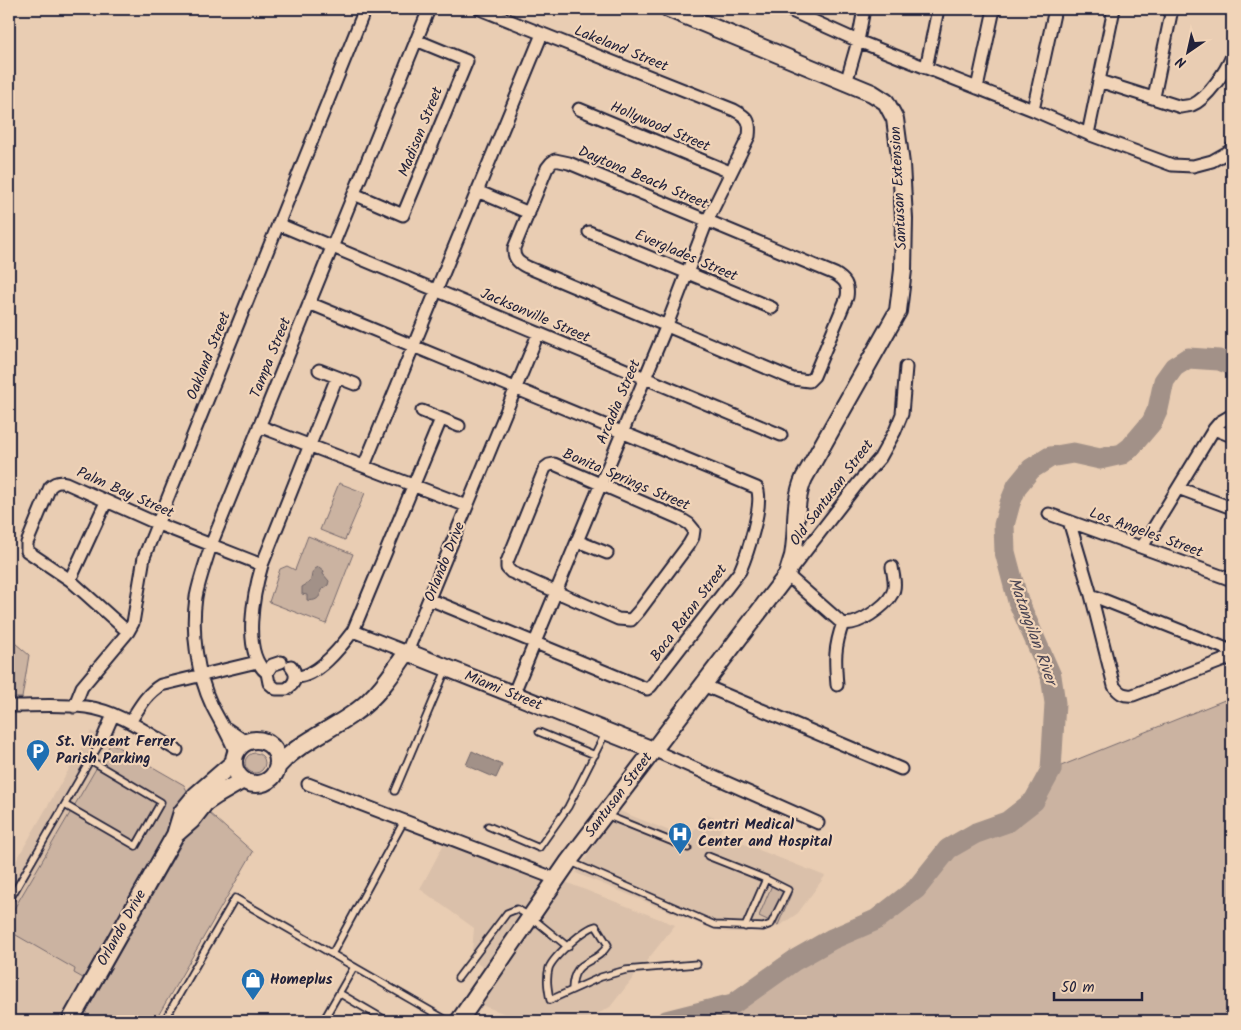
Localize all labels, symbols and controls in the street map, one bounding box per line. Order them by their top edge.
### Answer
street label: Lakeland Street [570,19,672,79]
north arrow [1164,28,1214,78]
text: N [1171,50,1191,74]
street label: Madison Street [392,83,450,181]
street label: Hollywood Street [606,95,714,159]
street label: Santusan Extension [884,125,914,251]
street label: Daytona Beach Street [574,140,712,216]
street label: Everglades Street [631,224,741,288]
street label: Jacksonville Street [476,282,594,350]
street label: Oakland Street [180,308,238,404]
street label: Tampa Street [244,314,298,402]
street label: Arcadia Street [590,356,648,448]
street label: Old Santusan Street [784,435,880,551]
street label: Bonita Springs Street [559,442,693,518]
street label: Palm Bay Street [72,461,178,525]
street label: Los Angeles Street [1086,501,1206,565]
street label: Orlando Drive [418,518,472,606]
street label: Boca Raton Street [644,559,734,667]
water label: Matangilan River [1001,574,1064,692]
street label: Miami Street [460,665,546,718]
place label: St. Vincent Ferrer Parish Parking [56,730,176,771]
parking icon: St. Vincent Ferrer Parish Parking [25,738,51,772]
street label: Santusan Street [579,747,659,843]
place label: Gentri Medical Center and Hospital [698,813,832,854]
hospital icon: Gentri Medical Center and Hospital [667,821,693,855]
street label: Orlando Drive [91,885,153,971]
shop icon: Homeplus [240,967,266,1001]
place label: Homeplus [270,968,333,992]
scale bar [1054,970,1141,1002]
text: 50 m [1061,976,1095,1000]

